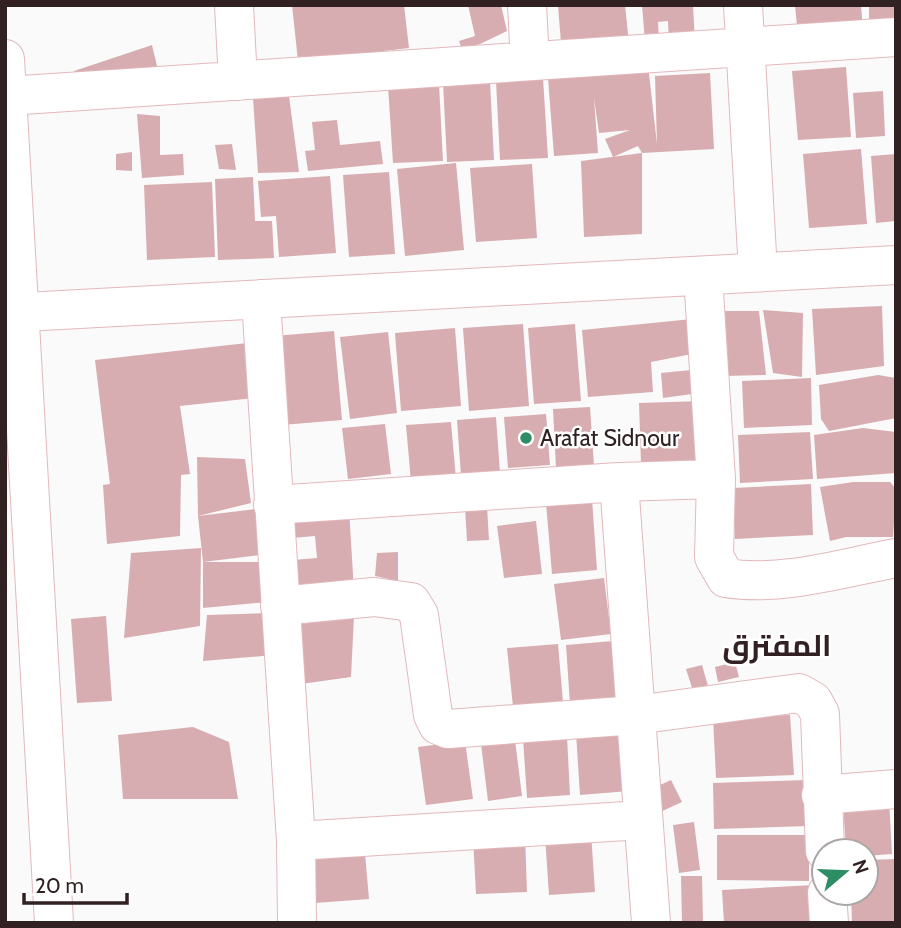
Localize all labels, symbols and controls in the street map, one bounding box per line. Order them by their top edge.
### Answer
place label: Arafat Sidnour [540,424,680,452]
marker: Arafat Sidnour [518,430,534,446]
district label: المفترق [723,627,831,664]
north arrow [810,837,880,907]
text: N [848,857,874,877]
scale bar [24,862,128,906]
text: 20 m [35,873,84,898]

